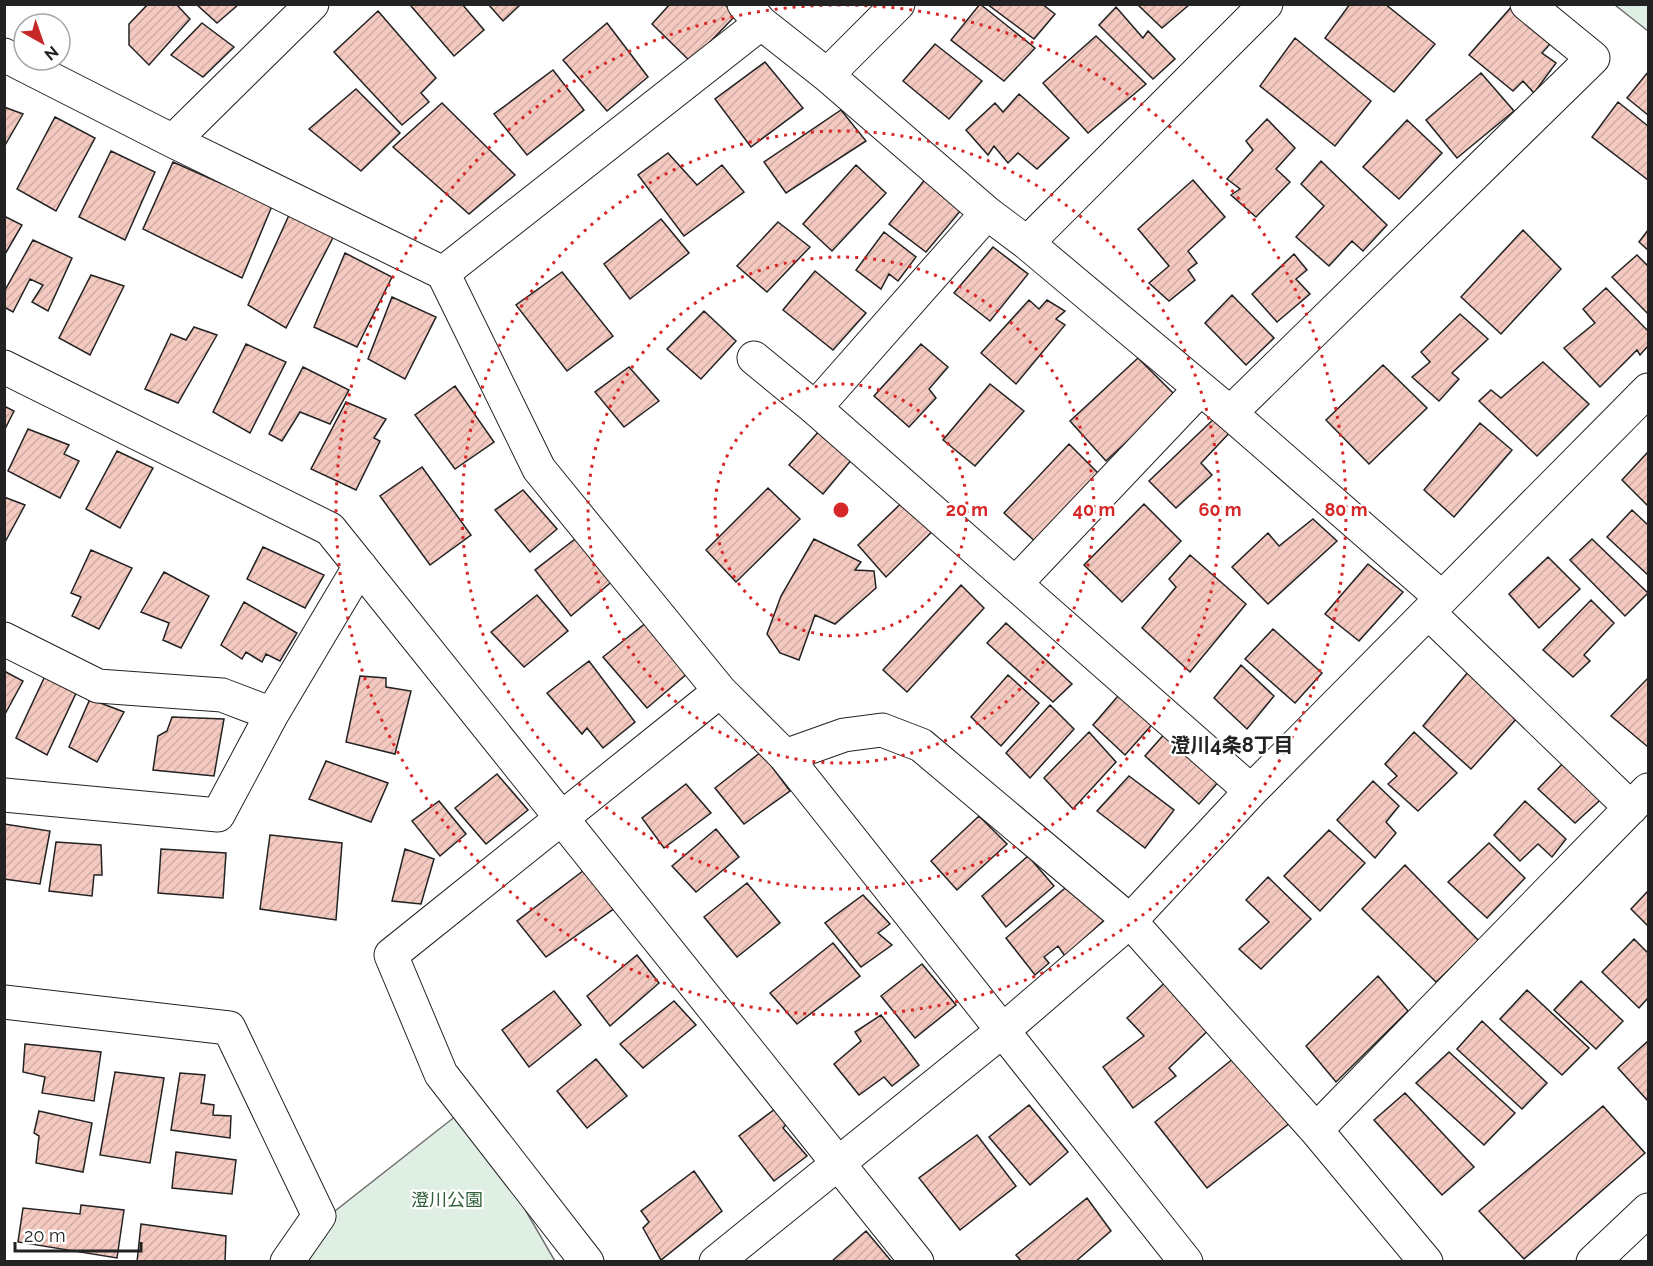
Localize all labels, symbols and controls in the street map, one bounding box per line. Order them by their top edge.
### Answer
north arrow [12,12,72,72]
text: N [41,42,62,64]
text: 20 m [946,499,988,520]
text: 40 m [1073,499,1115,520]
text: 60 m [1198,499,1242,520]
text: 80 m [1324,499,1368,520]
centre of rings [831,500,851,520]
district label: 澄川4条8丁目 [1170,733,1294,757]
park label: 澄川公園 [411,1189,483,1210]
scale bar [15,1215,141,1253]
text: 20 m [24,1225,66,1246]

